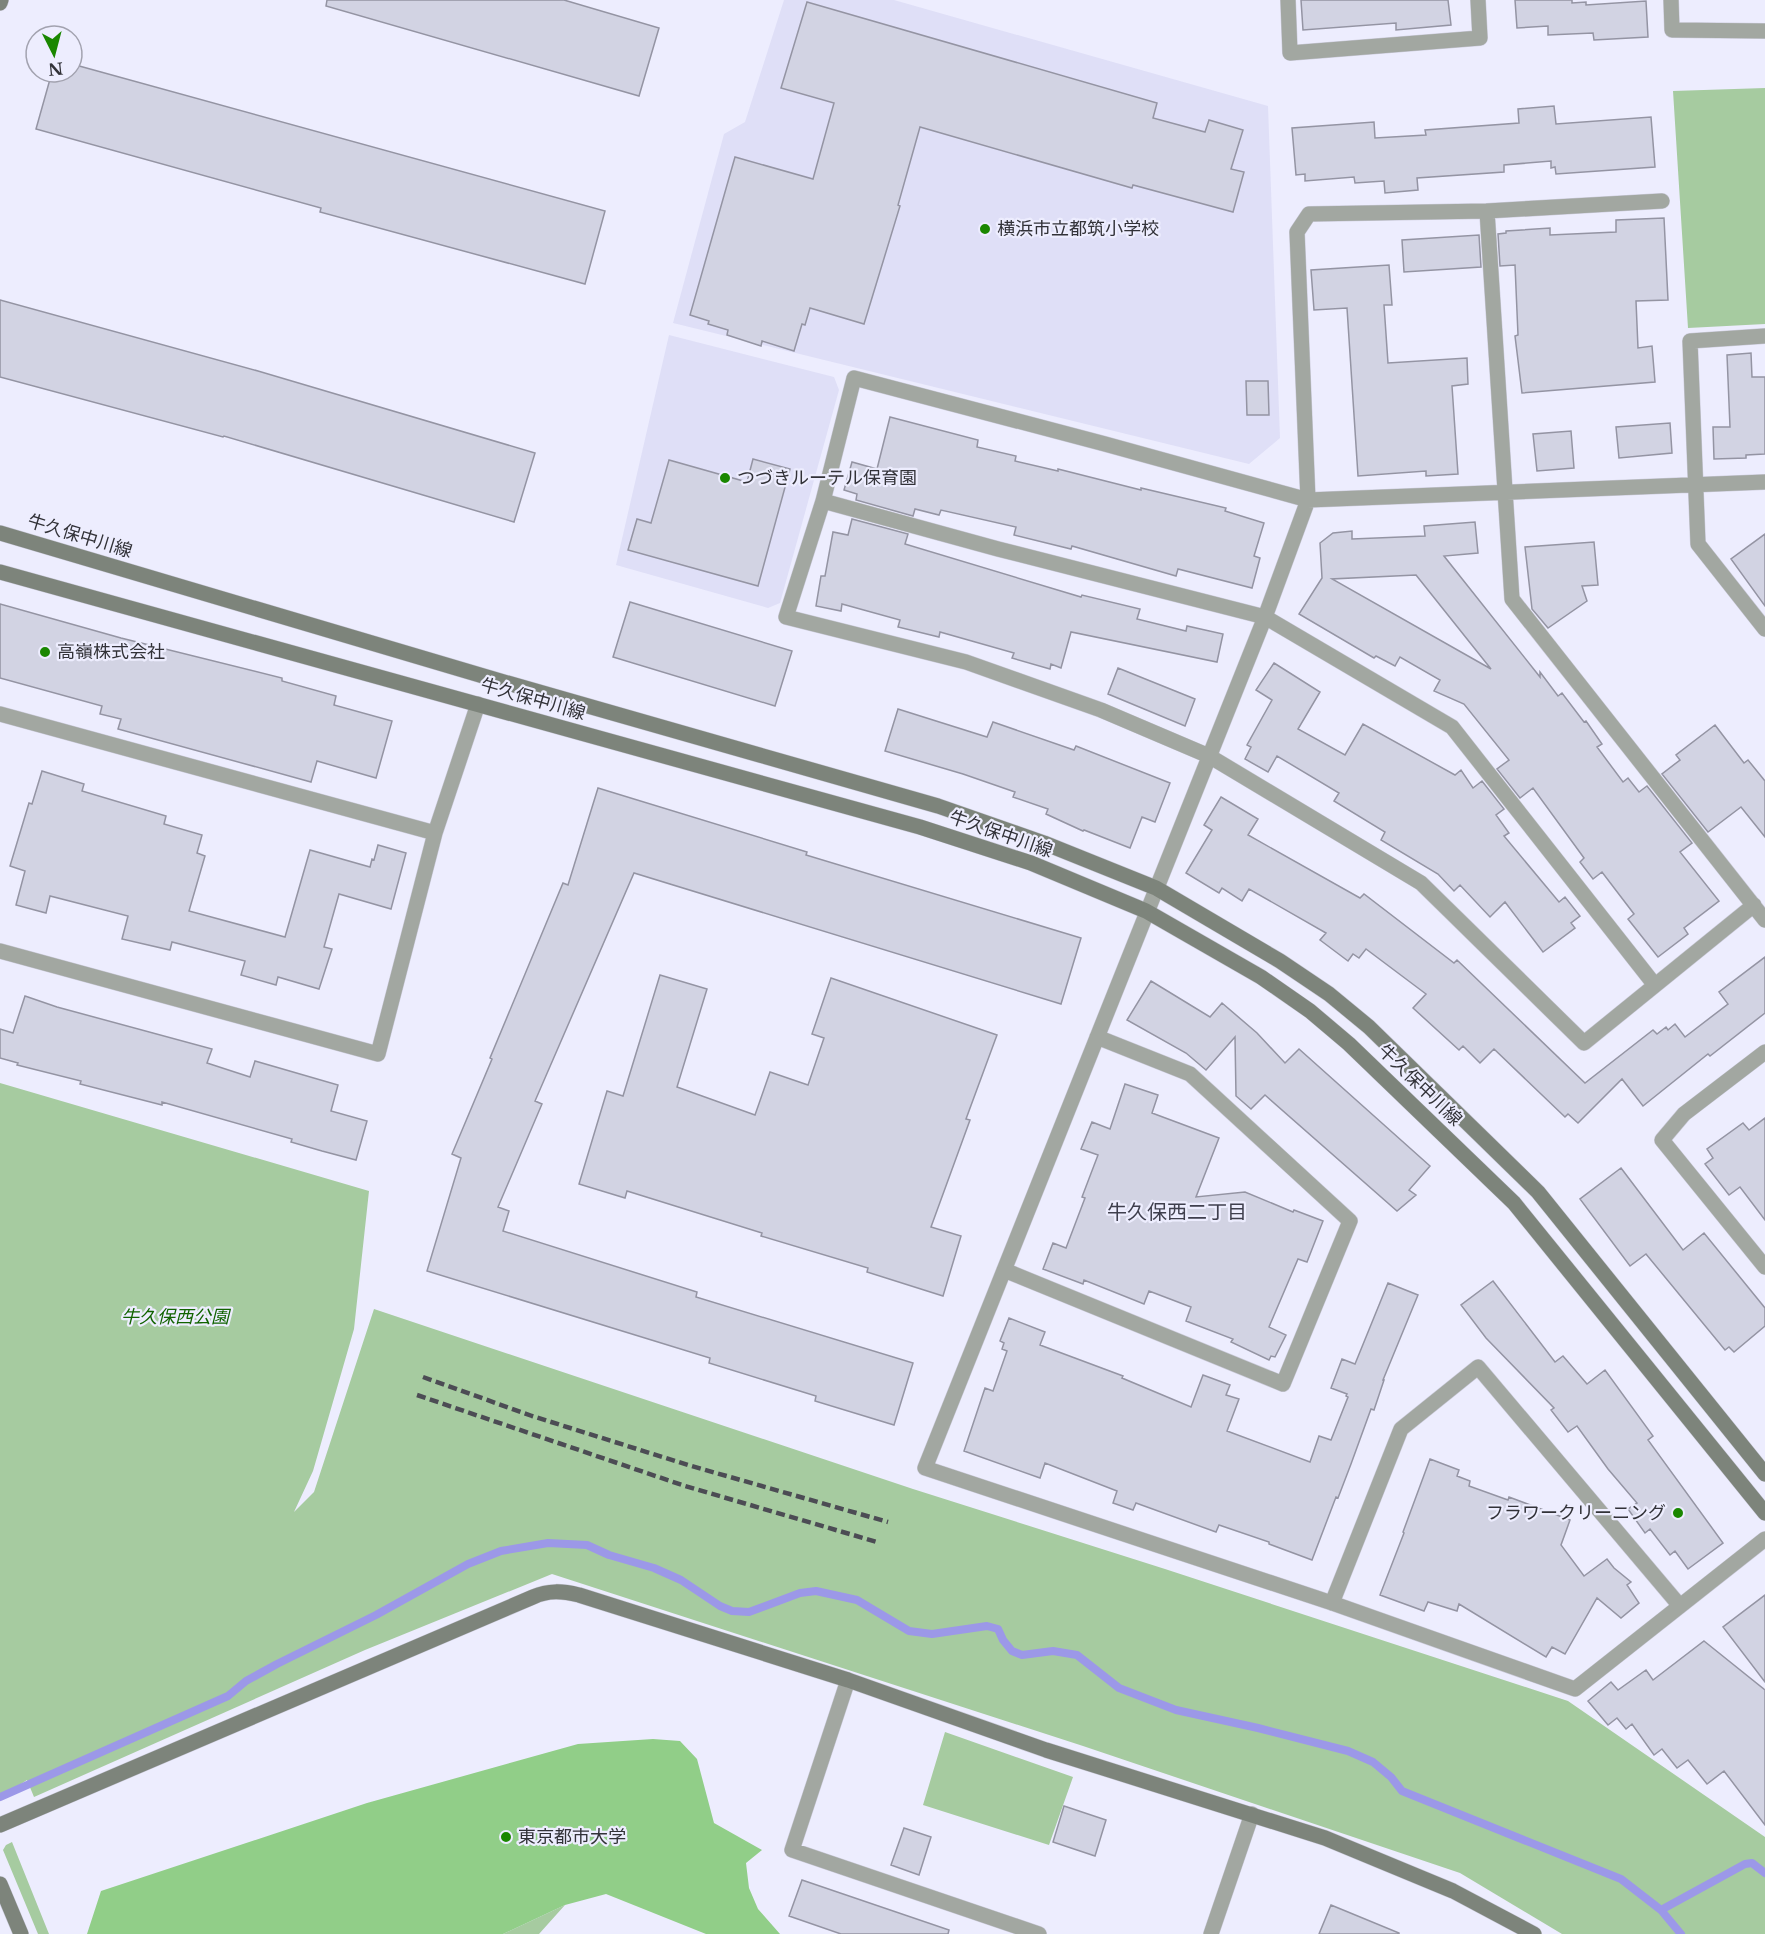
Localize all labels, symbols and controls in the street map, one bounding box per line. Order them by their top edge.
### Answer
north arrow [24,24,84,84]
text: N [47,58,64,80]
place label: 横浜市立都筑小学校 [997,218,1159,240]
marker: 横浜市立都筑小学校 [978,222,992,236]
place label: つづきルーテル保育園 [737,467,917,489]
marker: つづきルーテル保育園 [718,471,732,485]
street label: 牛久保中川線 [25,510,135,562]
place label: 高嶺株式会社 [57,641,165,663]
marker: 高嶺株式会社 [38,645,52,659]
street label: 牛久保中川線 [478,674,588,724]
street label: 牛久保中川線 [946,806,1056,862]
street label: 牛久保中川線 [1374,1040,1466,1130]
district label: 牛久保西二丁目 [1107,1200,1247,1224]
park label: 牛久保西公園 [121,1306,232,1328]
place label: フラワークリーニング [1486,1502,1666,1524]
marker: フラワークリーニング [1671,1506,1685,1520]
place label: 東京都市大学 [518,1826,626,1848]
marker: 東京都市大学 [499,1830,513,1844]

